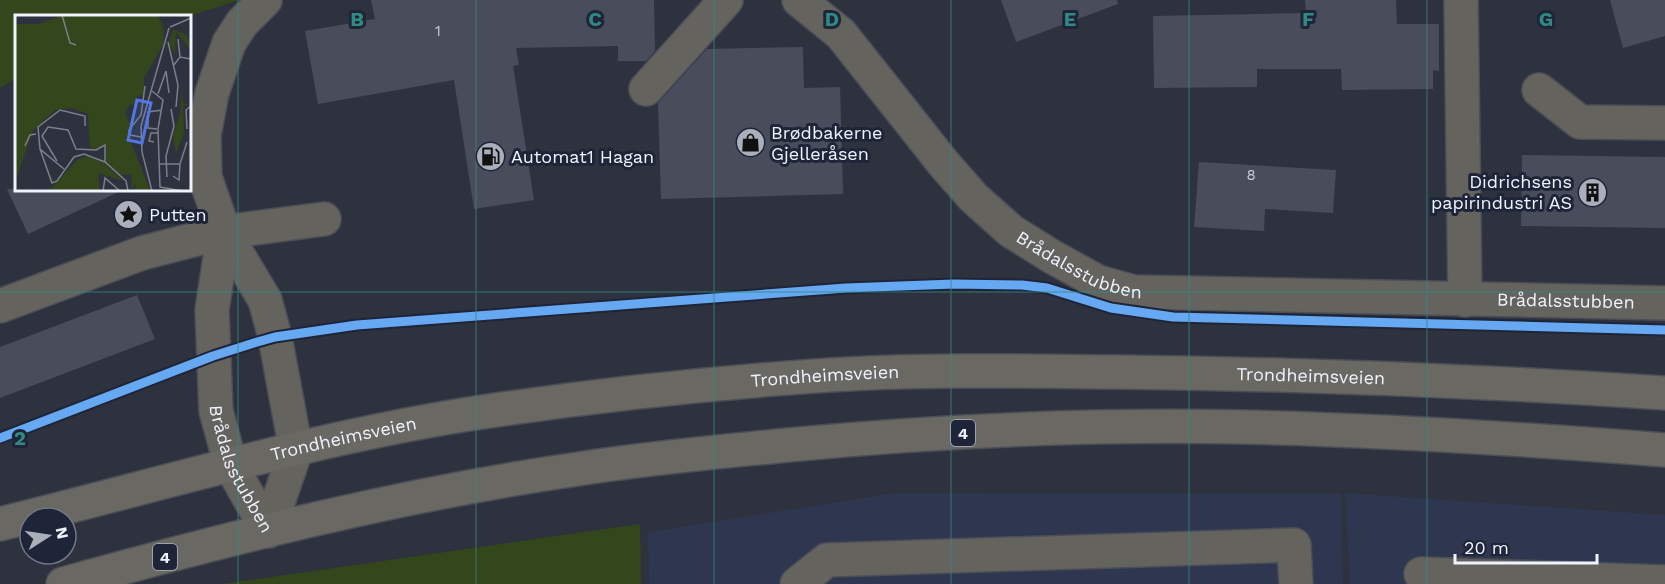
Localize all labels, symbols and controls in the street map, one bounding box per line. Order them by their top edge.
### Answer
text: B [350,7,364,31]
text: C [588,7,602,31]
text: D [825,7,839,31]
text: E [1064,7,1076,31]
text: F [1302,7,1314,31]
text: G [1539,7,1553,31]
inset map [15,15,190,190]
house number: 1 [435,22,441,40]
place label: Brødbakerne Gjelleråsen [771,122,883,164]
shop icon: Brødbakerne Gjelleråsen [734,127,766,159]
fuel station icon: Automat1 Hagan [474,141,506,173]
place label: Automat1 Hagan [511,146,654,167]
house number: 8 [1246,166,1256,184]
place label: Didrichsens papirindustri AS [1431,171,1572,213]
building icon: Didrichsens papirindustri AS [1577,176,1609,208]
place icon: Putten [112,199,144,231]
place label: Putten [149,204,207,225]
street label: Brådalsstubben [1013,226,1142,302]
street label: Brådalsstubben [1497,289,1635,312]
street label: Trondheimsveien [750,361,900,391]
street label: Trondheimsveien [1236,363,1386,389]
street label: Brådalsstubben [206,405,278,536]
street label: Trondheimsveien [268,412,418,465]
road number: 4 [951,420,975,446]
text: 2 [14,426,26,450]
north arrow [18,506,78,566]
text: N [52,525,73,541]
scale bar [1455,527,1598,565]
text: 20 m [1464,537,1509,558]
road number: 4 [153,544,177,570]

